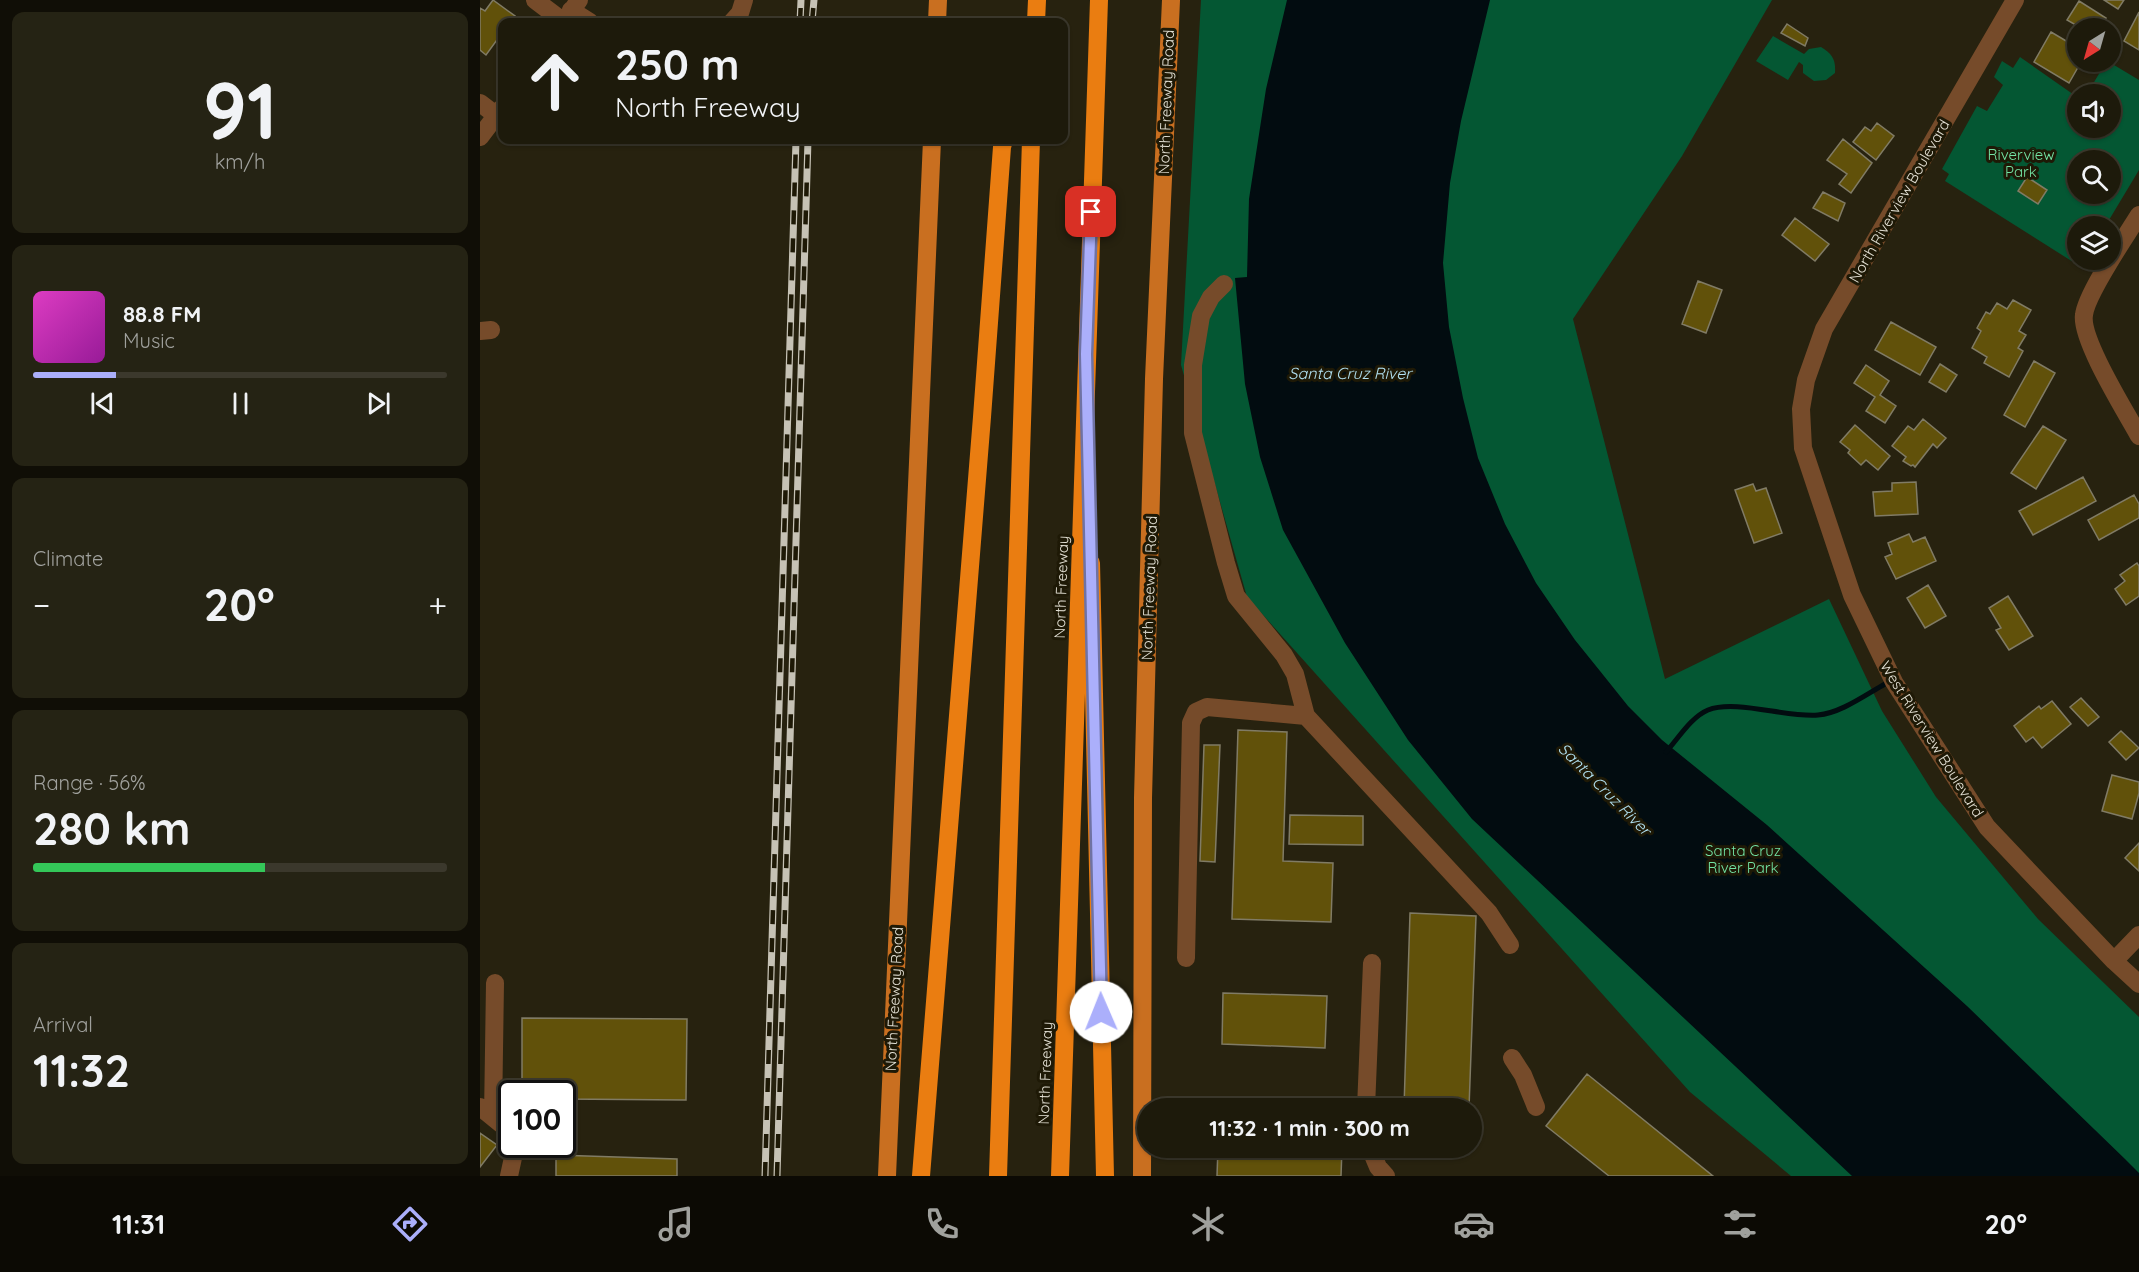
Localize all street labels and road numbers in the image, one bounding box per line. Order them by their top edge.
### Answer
street label: North Freeway Road [1154,29,1178,175]
street label: North Riverview Boulevard [1844,116,1954,286]
street label: North Freeway Road [1137,515,1161,661]
street label: North Freeway [1050,535,1072,639]
street label: West Riverview Boulevard [1876,657,1988,821]
street label: North Freeway Road [881,926,907,1072]
street label: North Freeway [1034,1021,1056,1125]

